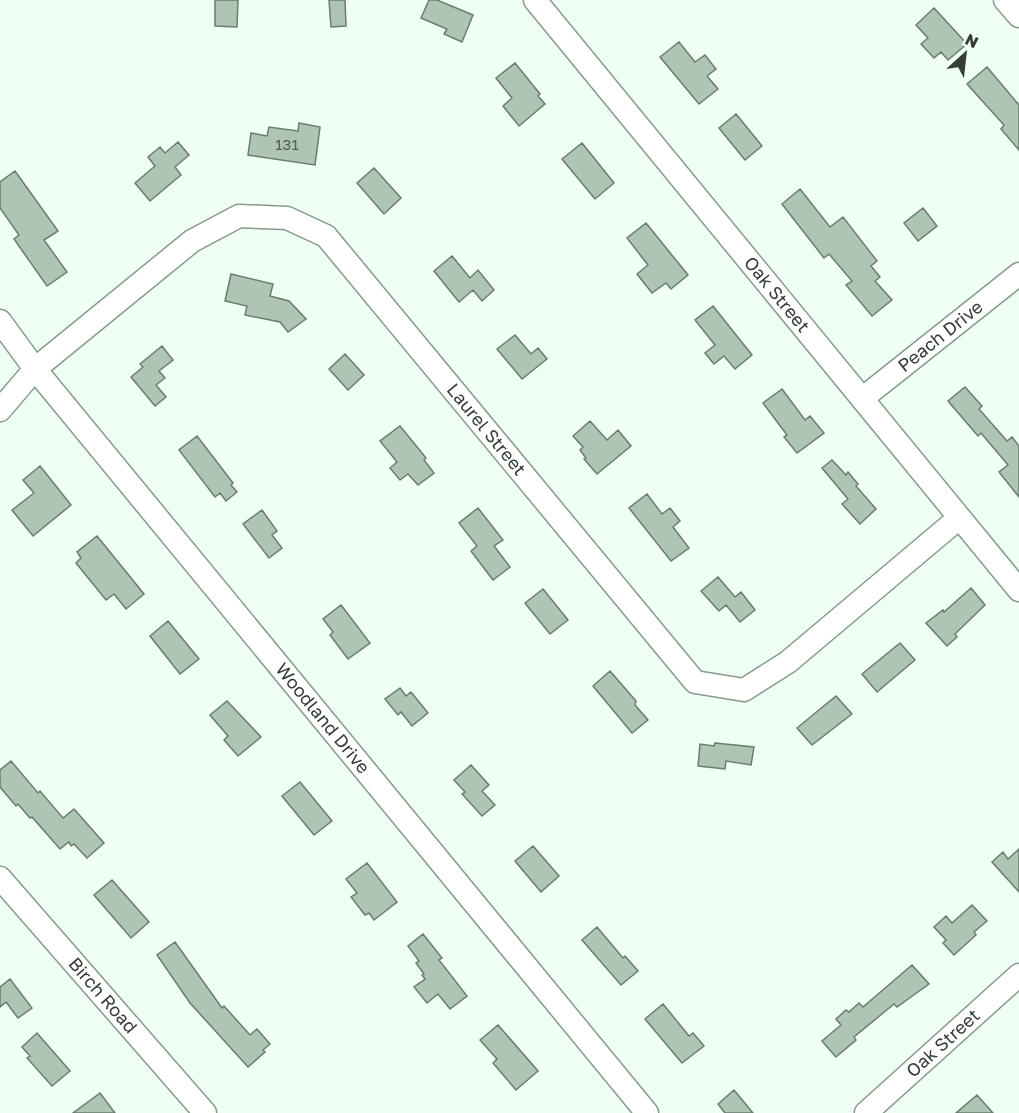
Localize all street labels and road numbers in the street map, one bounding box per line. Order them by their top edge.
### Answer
street label: Oak Street [740,252,815,336]
street label: Peach Drive [893,295,987,376]
street label: Laurel Street [443,379,531,479]
street label: Woodland Drive [271,658,375,778]
street label: Birch Road [64,953,142,1037]
street label: Oak Street [901,1004,984,1081]

